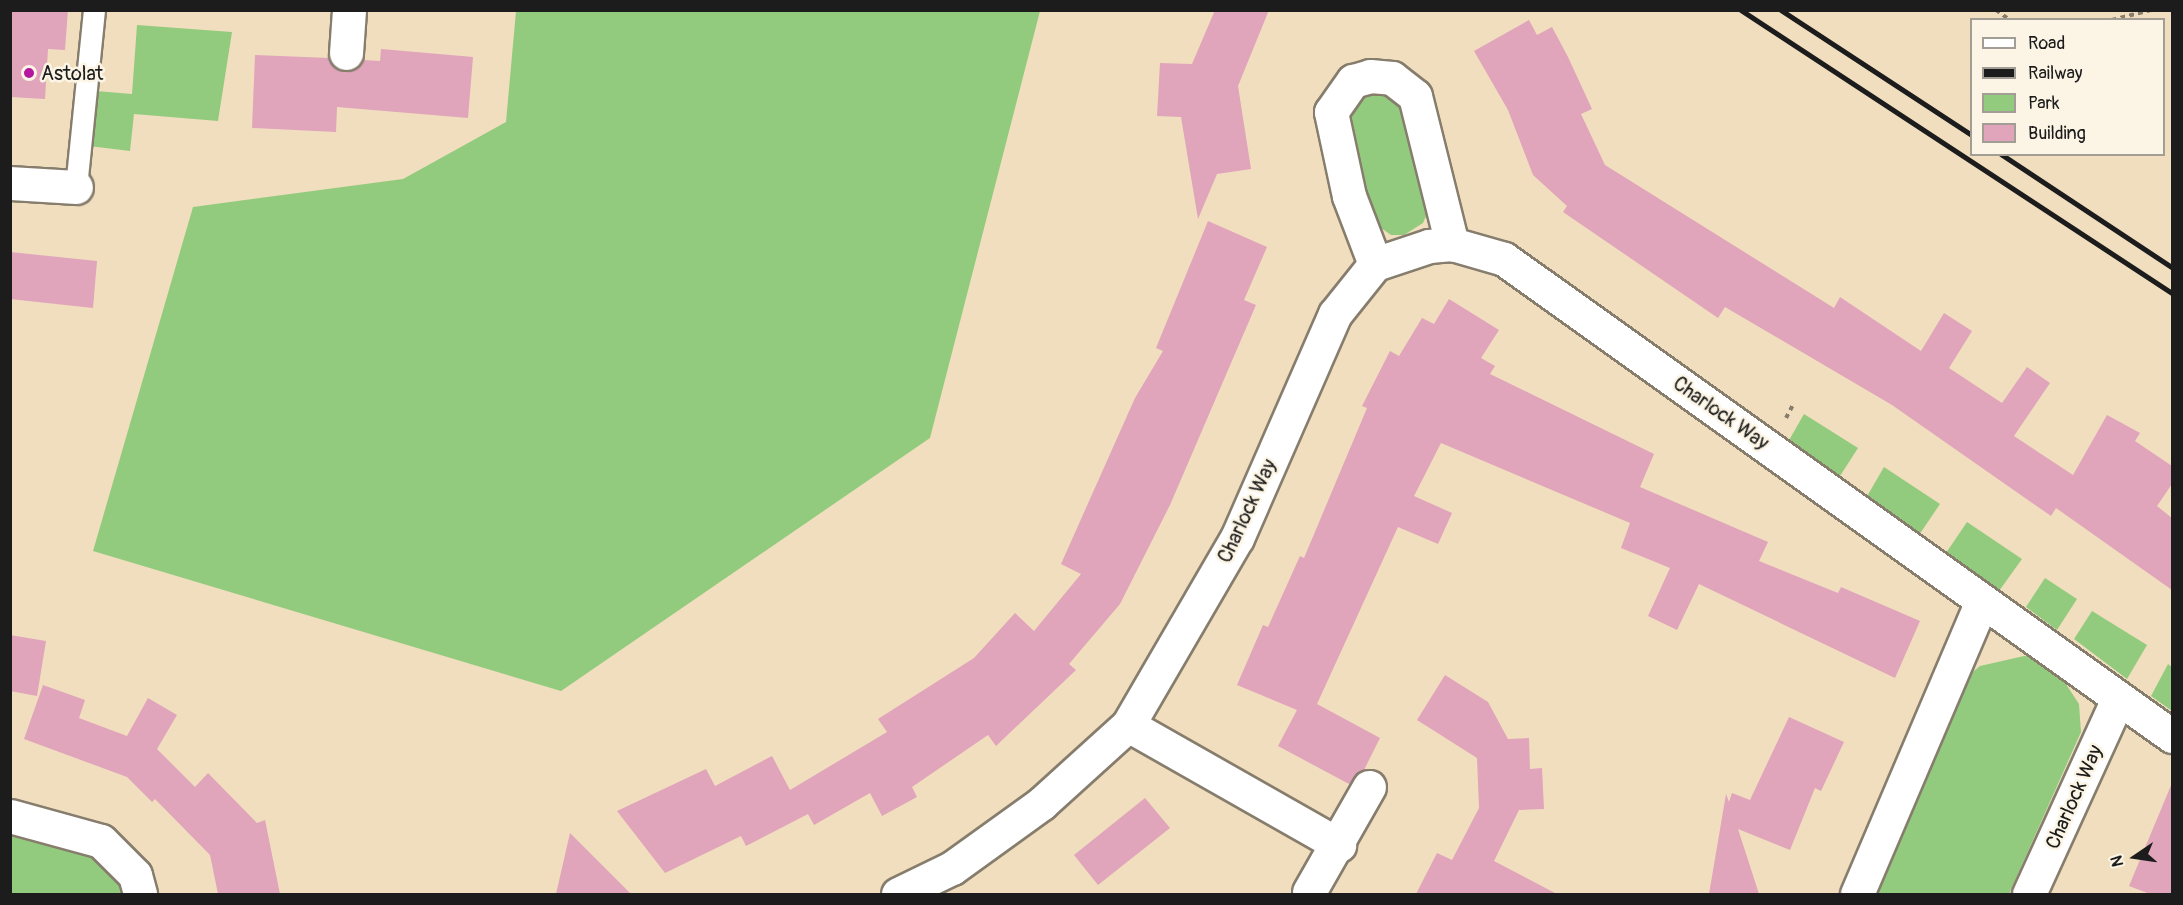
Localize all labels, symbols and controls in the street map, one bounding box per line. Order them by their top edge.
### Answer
legend [1970,18,2165,156]
text: Road [2028,32,2065,55]
place label: Astolat [41,61,103,85]
text: Railway [2028,62,2083,85]
marker: Astolat [22,66,36,80]
text: Park [2028,92,2060,115]
text: Building [2028,122,2086,145]
street label: Charlock Way [1668,371,1774,455]
street label: Charlock Way [1213,455,1281,567]
street label: Charlock Way [2040,741,2108,853]
north arrow [2105,827,2165,887]
text: N [2107,854,2128,869]

